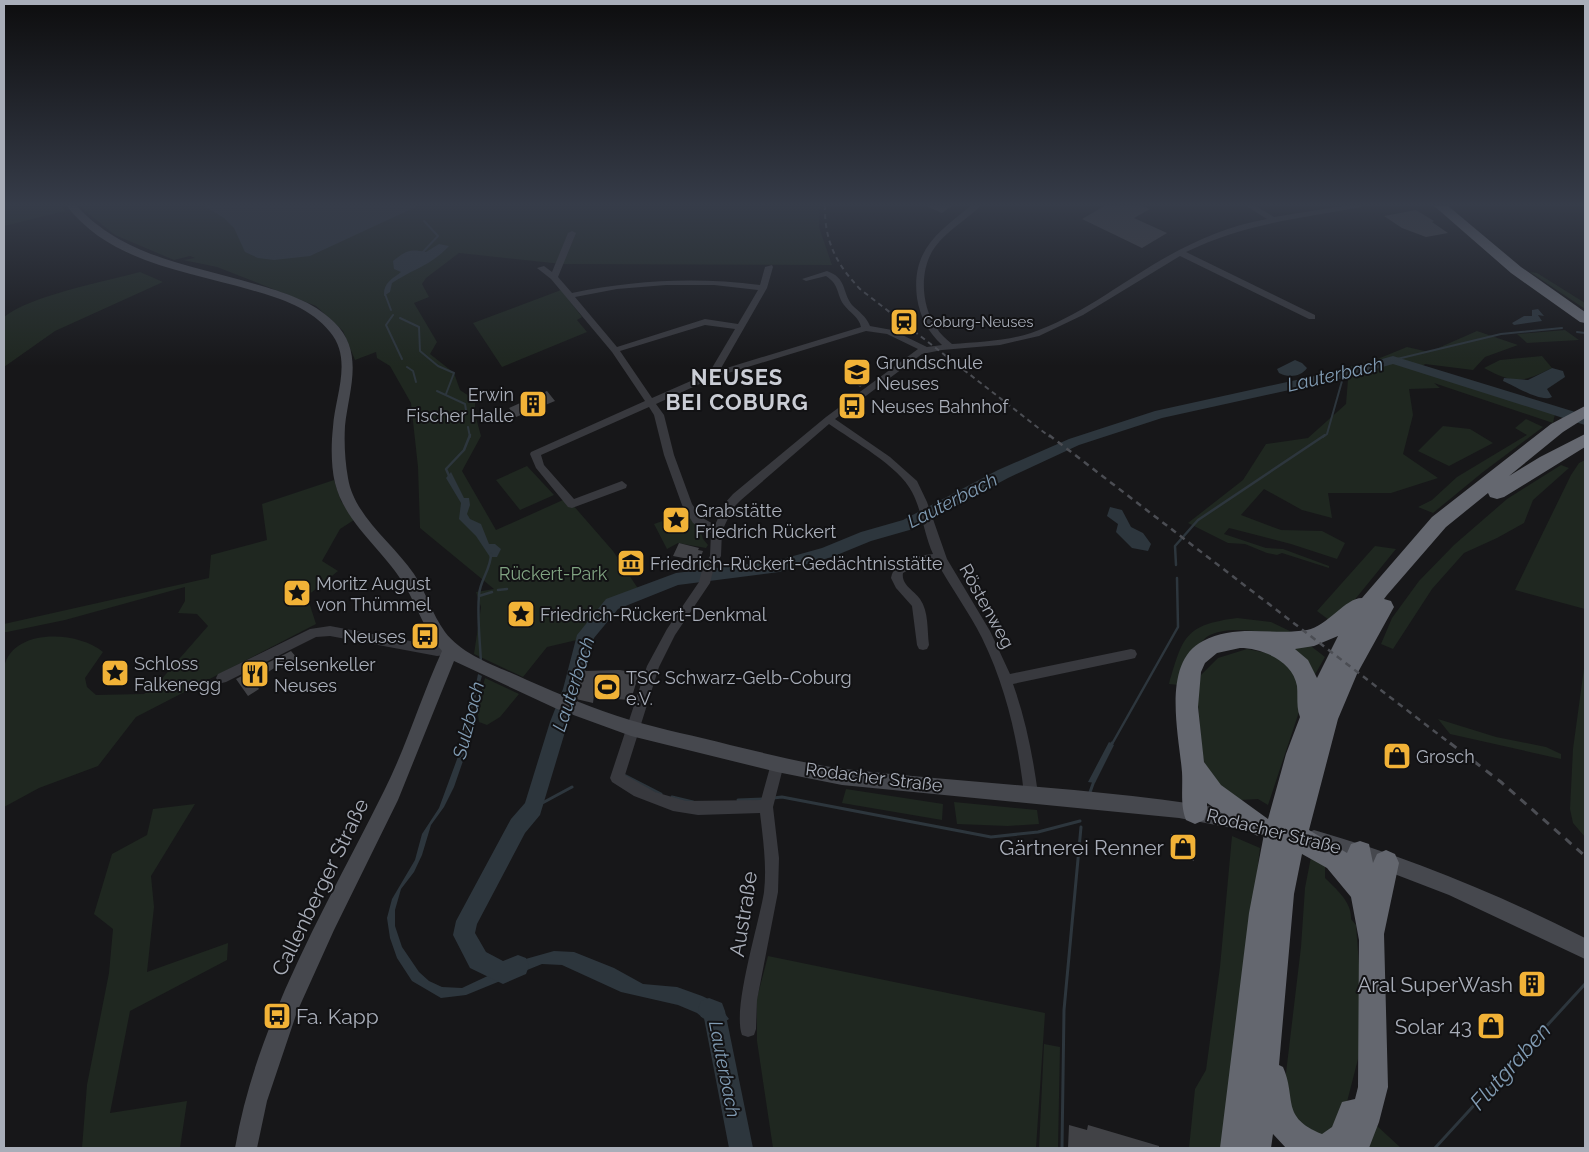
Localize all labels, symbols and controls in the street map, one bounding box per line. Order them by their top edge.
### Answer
station icon: Coburg-Neuses [889,307,919,337]
place label: Coburg-Neuses [923,313,1034,331]
place label: Grundschule Neuses [876,352,983,394]
water label: Lauterbach [1285,352,1385,396]
school or university icon: Grundschule Neuses [842,357,872,387]
district label: NEUSES BEI COBURG [665,364,809,415]
place label: Erwin Fischer Halle [406,384,514,426]
building icon: Erwin Fischer Halle [518,389,548,419]
bus stop icon: Neuses Bahnhof [837,391,867,421]
place label: Neuses Bahnhof [871,396,1009,417]
water label: Lauterbach [903,468,1001,532]
place label: Grabstätte Friedrich Rückert [695,500,836,542]
place icon: Grabstätte Friedrich Rückert [661,505,691,535]
museum icon: Friedrich-Rückert-Gedächtnisstätte [616,548,646,578]
place label: Friedrich-Rückert-Gedächtnisstätte [650,553,943,574]
street label: Röstenweg [955,560,1019,652]
park label: Rückert-Park [499,563,608,584]
place label: Moritz August von Thümmel [316,573,431,615]
place icon: Moritz August von Thümmel [282,578,312,608]
place icon: Friedrich-Rückert-Denkmal [506,599,536,629]
place label: Friedrich-Rückert-Denkmal [540,604,767,625]
bus stop icon: Neuses [410,621,440,651]
place label: Neuses [343,626,406,647]
water label: Lauterbach [547,634,599,734]
place label: Schloss Falkenegg [134,653,221,695]
place label: Felsenkeller Neuses [274,654,376,696]
place icon: Schloss Falkenegg [100,658,130,688]
restaurant icon: Felsenkeller Neuses [240,659,270,689]
place label: TSC Schwarz-Gelb-Coburg e.V. [626,667,852,709]
sports icon: TSC Schwarz-Gelb-Coburg e.V. [592,672,622,702]
water label: Sulzbach [448,679,488,762]
shop icon: Grosch [1382,741,1412,771]
place label: Grosch [1416,746,1475,767]
street label: Rodacher Straße [804,758,944,796]
street label: Callenberger Straße [266,794,374,980]
street label: Rodacher Straße [1205,804,1344,858]
shop icon: Gärtnerei Renner [1168,832,1198,862]
place label: Gärtnerei Renner [999,835,1165,860]
street label: Austraße [724,869,762,959]
building icon: Aral SuperWash [1517,969,1547,999]
place label: Aral SuperWash [1357,972,1513,997]
bus stop icon: Fa. Kapp [262,1001,292,1031]
place label: Fa. Kapp [296,1004,379,1029]
shop icon: Solar 43 [1476,1011,1506,1041]
place label: Solar 43 [1395,1014,1472,1039]
water label: Flutgraben [1464,1017,1556,1115]
water label: Lauterbach [705,1019,745,1119]

